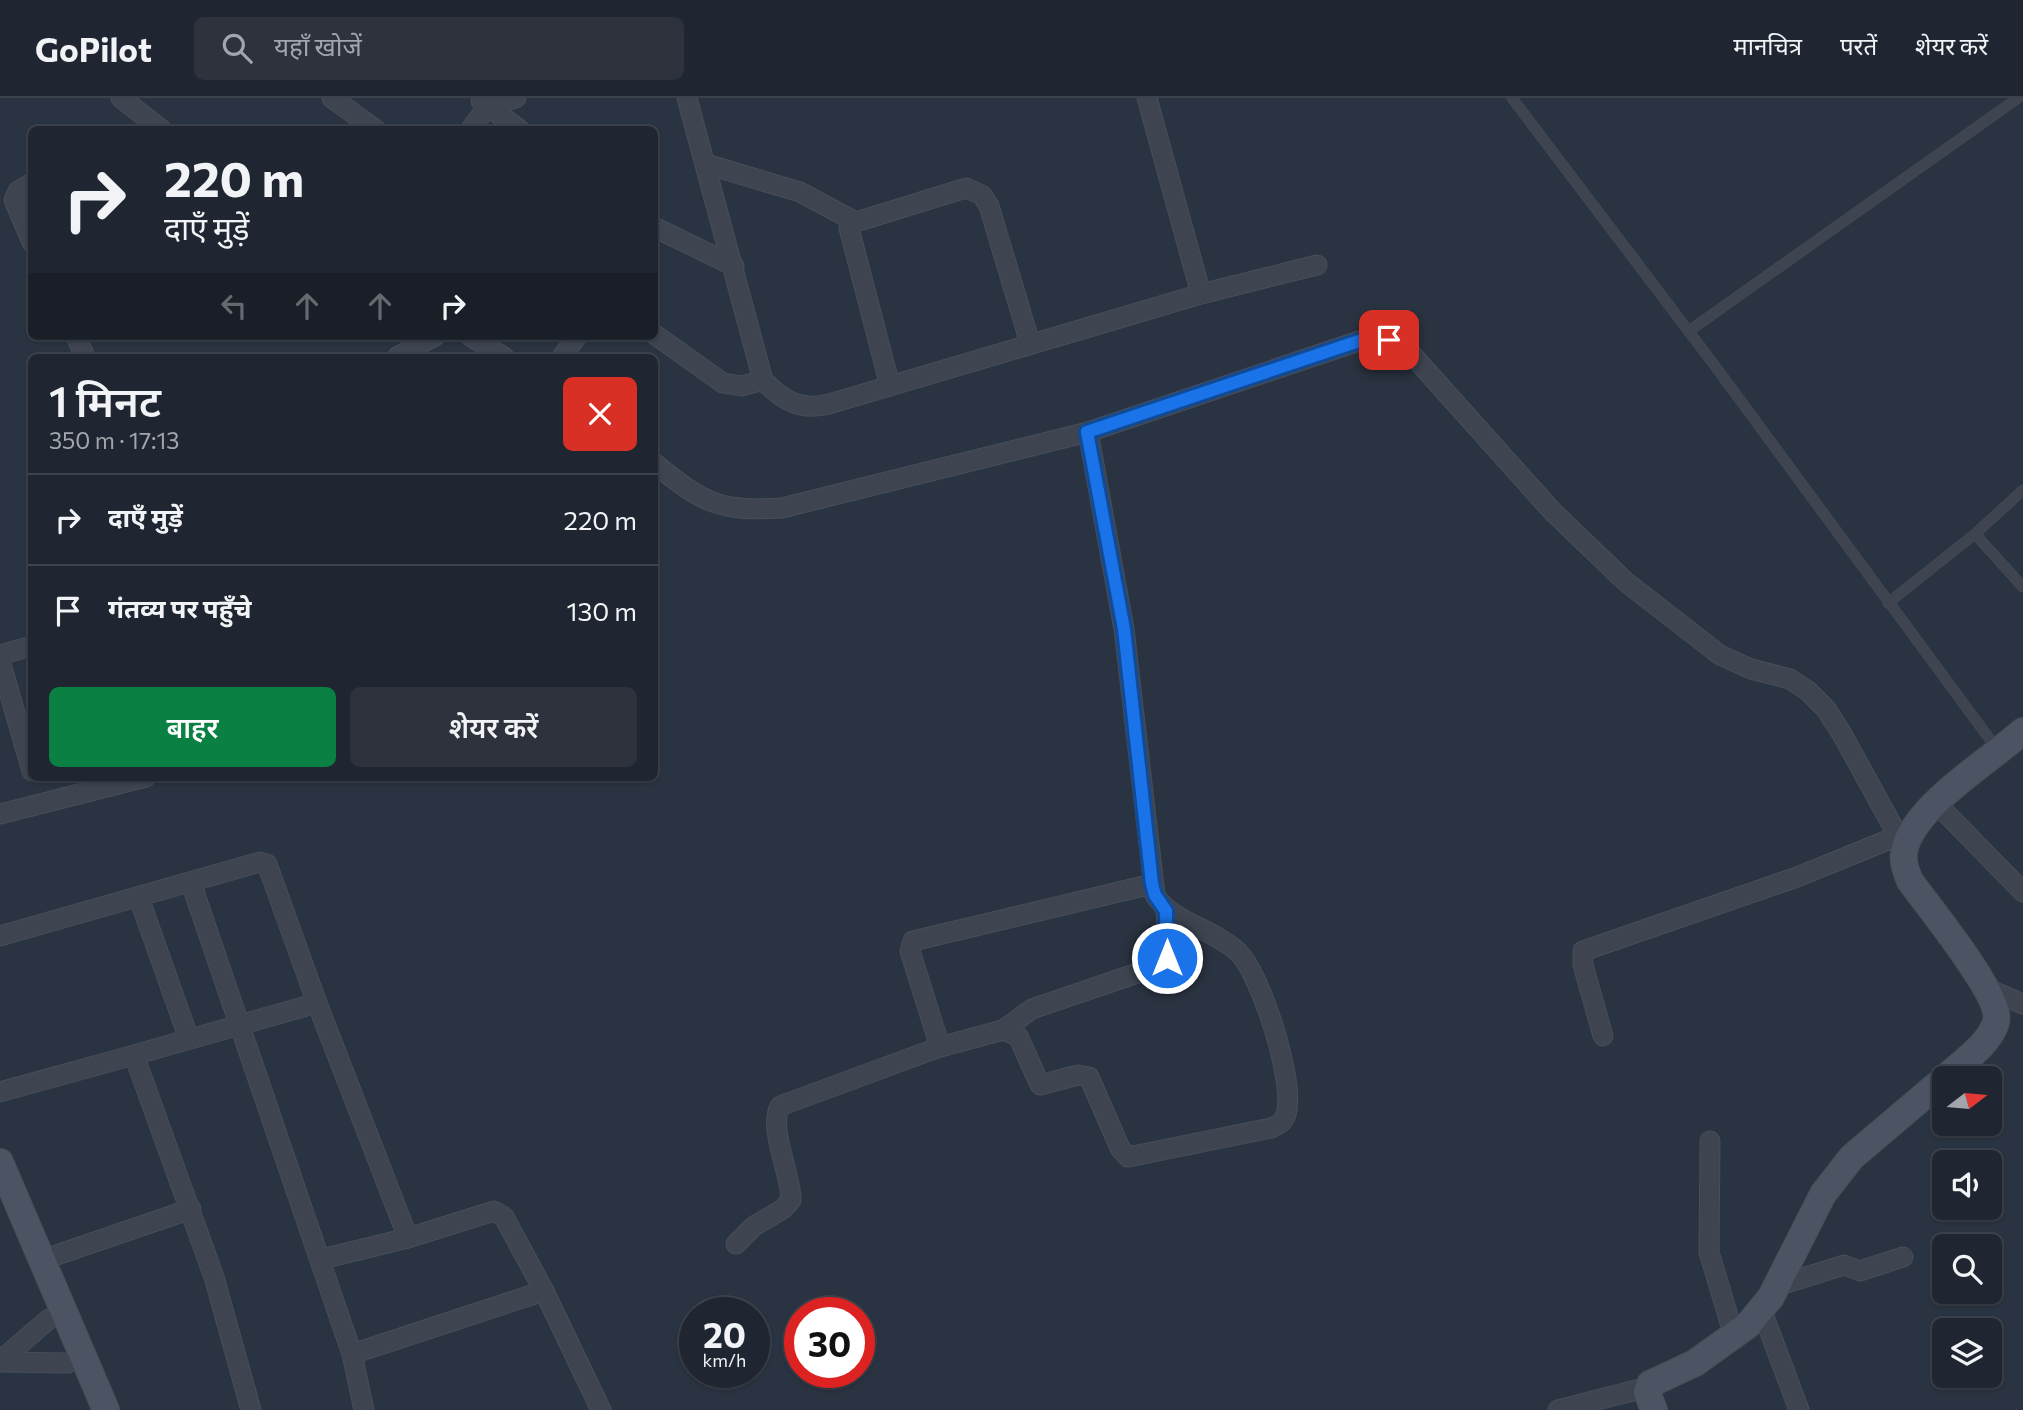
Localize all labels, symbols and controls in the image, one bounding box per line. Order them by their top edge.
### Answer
search box [194,17,684,80]
text: GoPilot [35,28,152,69]
icon: search [218,29,256,67]
text: यहाँ खोजें [274,30,362,61]
text: मानचित्र [1733,31,1802,60]
text: परतें [1840,31,1877,60]
text: शेयर करें [1915,31,1988,60]
text: 220 m [164,147,304,207]
icon: right [49,154,140,245]
text: दाएँ मुड़ें [164,207,249,247]
icon: left [215,287,253,325]
icon: ahead [288,287,326,325]
icon: ahead [361,287,399,325]
icon: right [434,287,472,325]
pin [1359,310,1419,370]
icon: arrive [1370,321,1408,359]
text: 1 मिनट [49,374,161,426]
button: close [563,377,637,451]
text: 350 m · 17:13 [49,426,179,454]
icon: right [49,501,87,539]
text: दाएँ मुड़ें [108,501,183,532]
text: 220 m [564,504,637,535]
icon: arrive [49,592,87,630]
text: गंतव्य पर पहुँचे [108,592,252,623]
text: 130 m [566,595,637,626]
button: बाहर [49,687,336,767]
button: शेयर करें [350,687,637,767]
position arrow [1130,921,1204,995]
north arrow [1932,1066,2002,1136]
map controls [1932,1066,2002,1388]
button: sound [1932,1150,2002,1220]
button: search [1932,1234,2002,1304]
speed limit sign: 30 [784,1297,875,1388]
text: 20 [703,1312,746,1355]
button: layers [1932,1318,2002,1388]
text: km/h [703,1349,746,1371]

